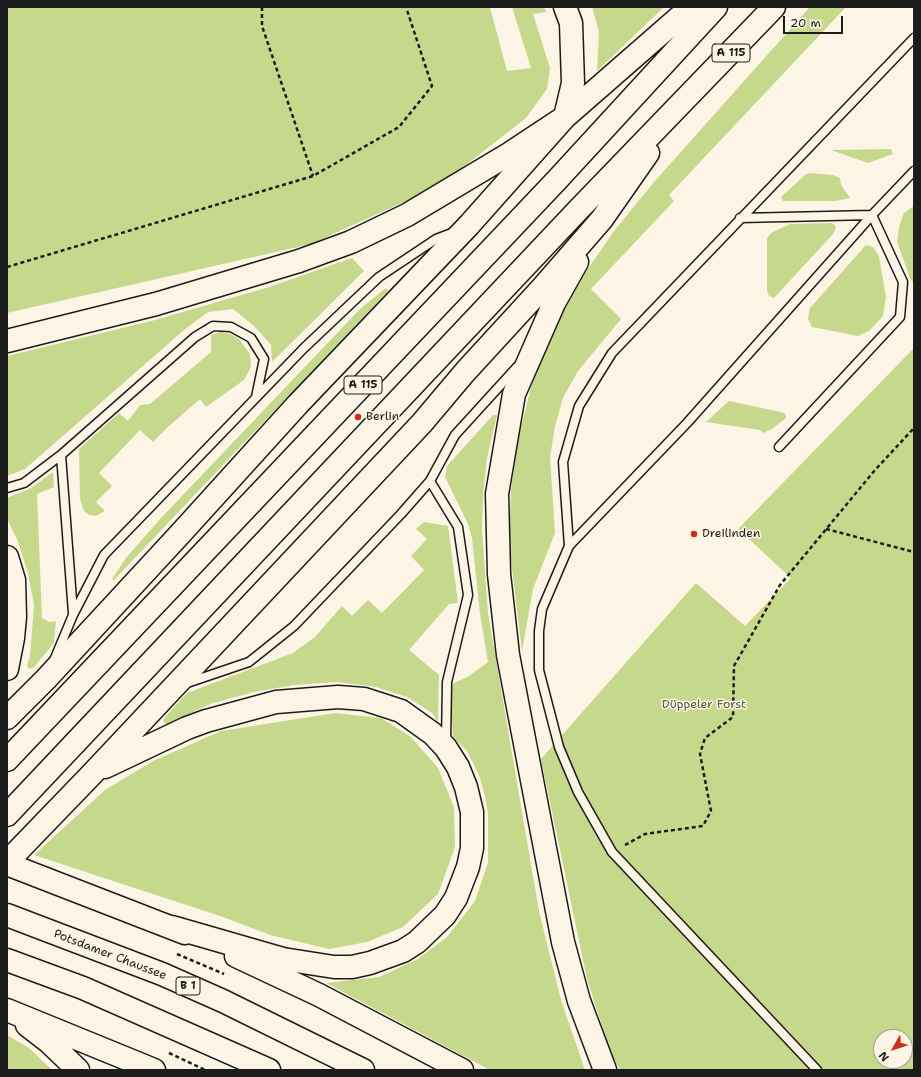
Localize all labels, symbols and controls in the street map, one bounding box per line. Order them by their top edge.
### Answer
scale bar [785,8,845,34]
text: 20 m [790,15,821,31]
road number: A 115 [712,44,750,62]
road number: A 115 [344,376,382,394]
place label: Berlin [366,410,399,424]
marker: Berlin [353,412,363,422]
place label: Dreilinden [702,527,760,541]
marker: Dreilinden [689,529,699,539]
park label: Düppeler Forst [662,698,746,712]
street label: Potsdamer Chaussee [51,927,169,983]
road number: B 1 [176,977,200,995]
north arrow [873,1029,913,1069]
text: N [875,1048,893,1064]

